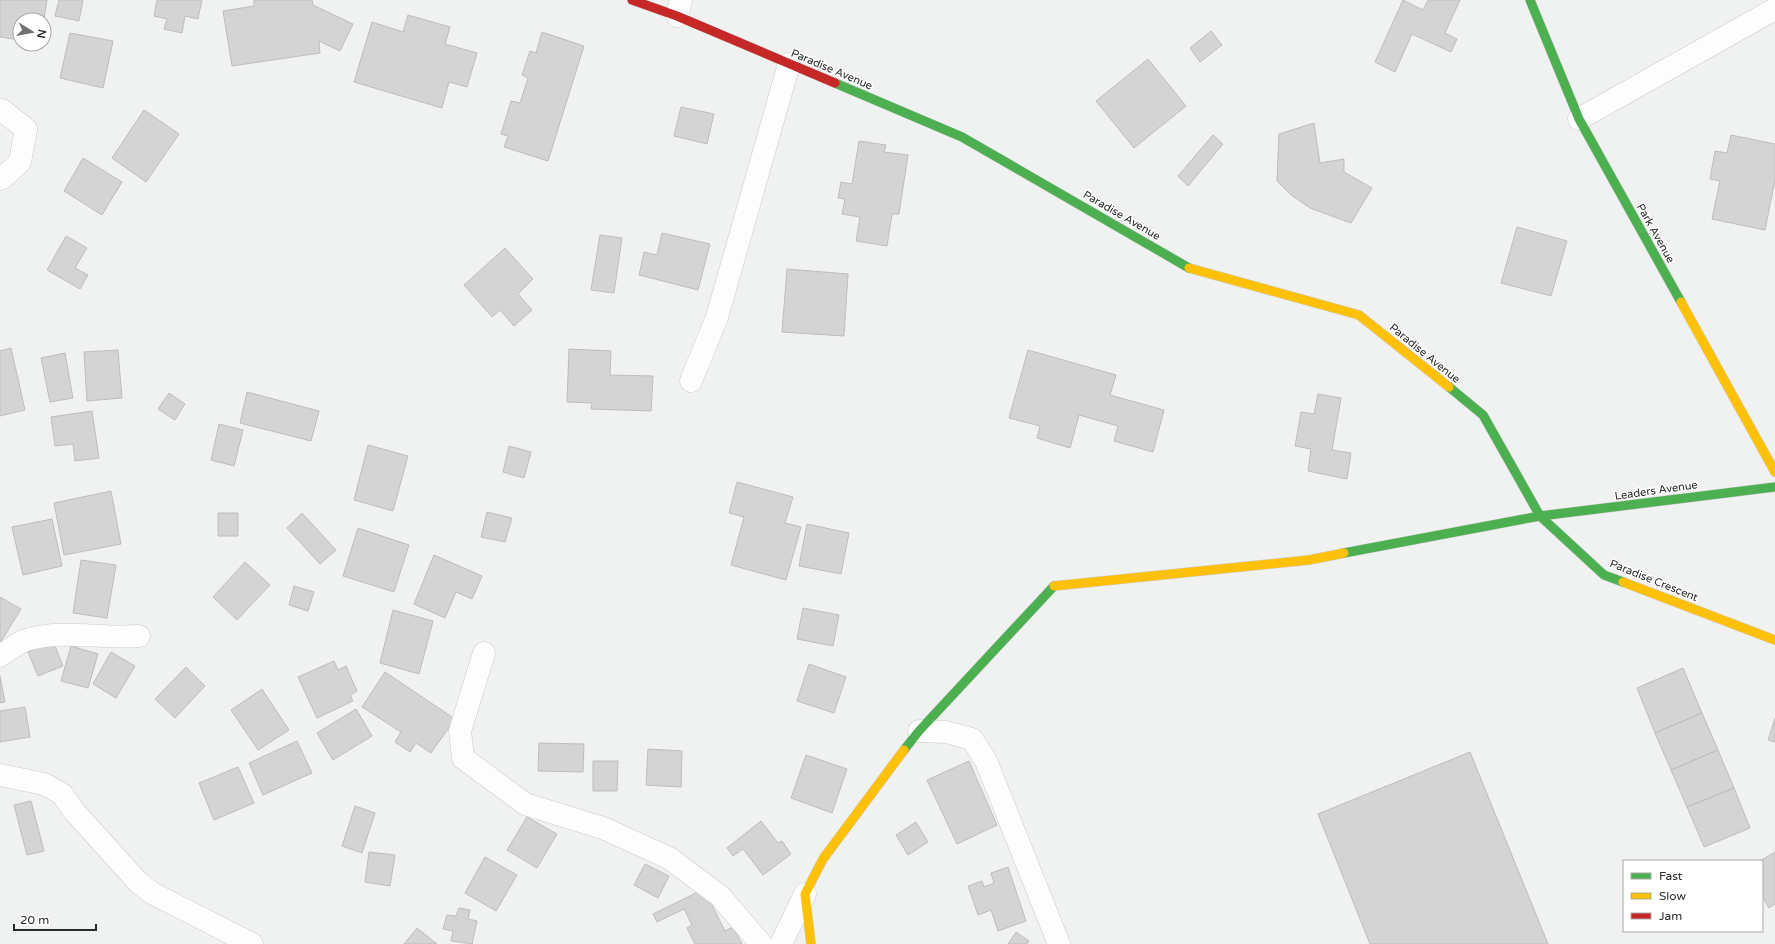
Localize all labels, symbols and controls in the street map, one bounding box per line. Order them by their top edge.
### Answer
north arrow [12,12,52,52]
text: N [34,28,49,39]
street label: Paradise Avenue [789,46,874,92]
street label: Paradise Avenue [1081,188,1163,243]
street label: Park Avenue [1634,201,1677,265]
street label: Paradise Avenue [1387,321,1463,386]
street label: Leaders Avenue [1614,478,1698,503]
street label: Paradise Crescent [1608,557,1700,604]
legend [1623,860,1763,932]
text: Fast [1659,869,1683,883]
text: Slow [1659,889,1686,903]
scale bar [14,906,96,932]
text: Jam [1659,909,1682,923]
text: 20 m [20,913,49,927]

